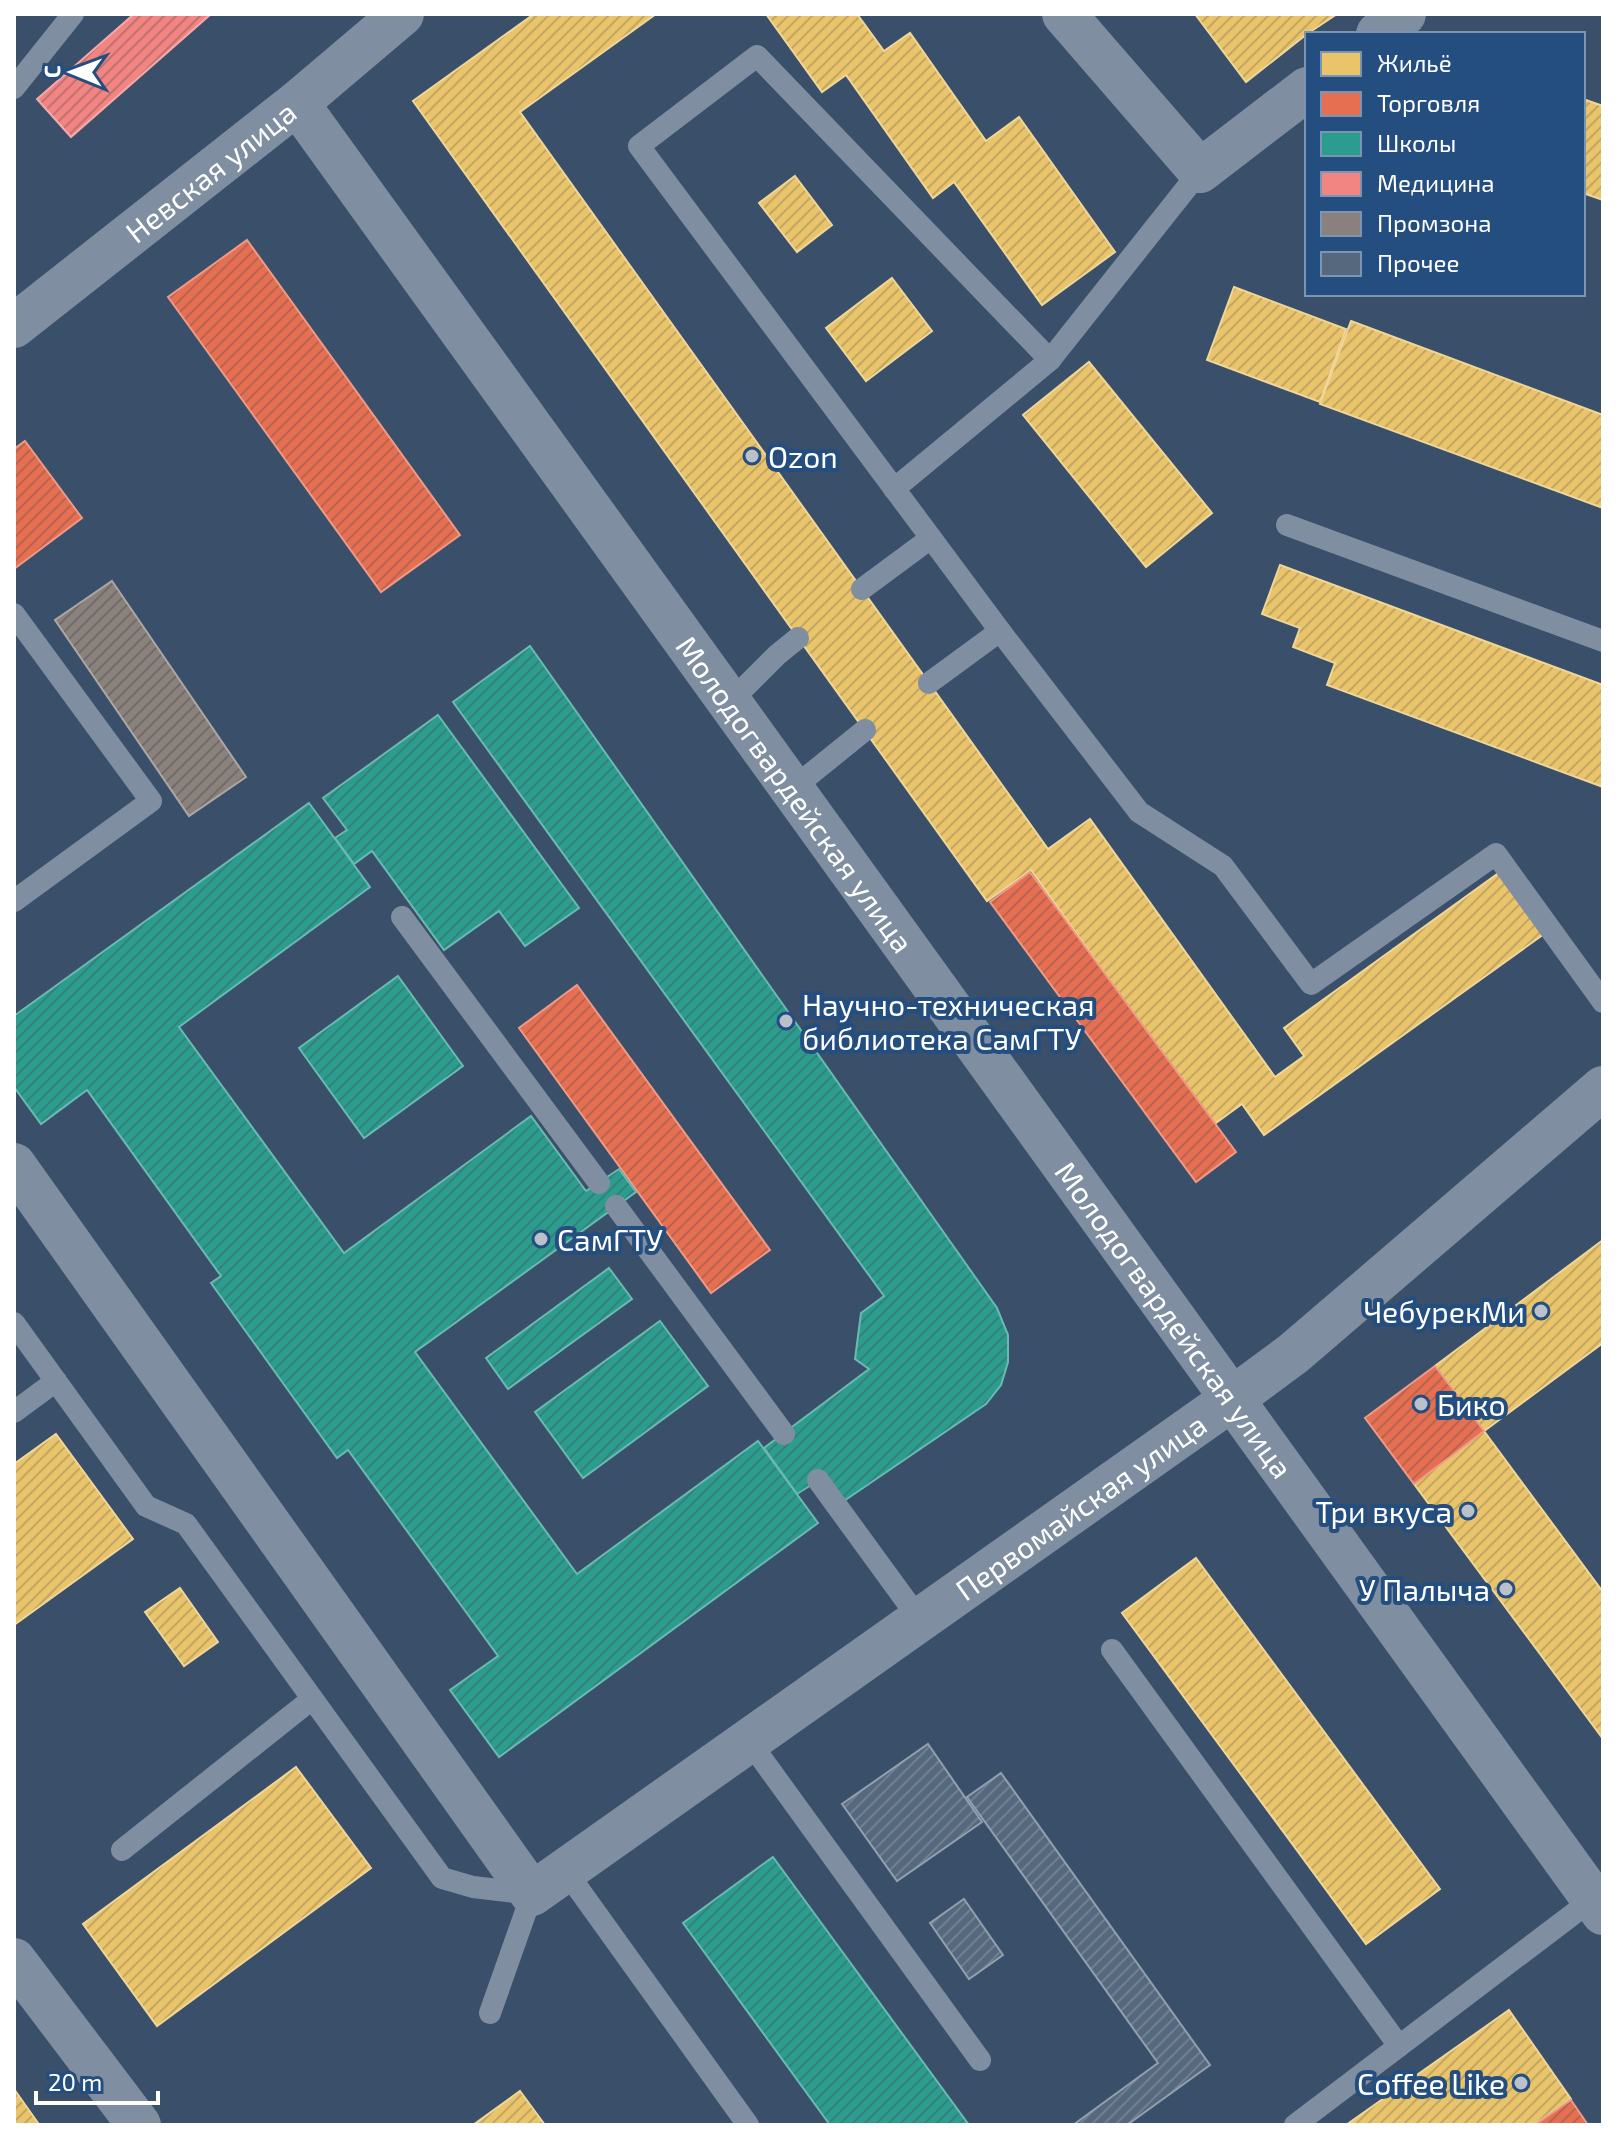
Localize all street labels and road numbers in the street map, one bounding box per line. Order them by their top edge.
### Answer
street label: Невская улица [118,93,303,249]
street label: Молодогвардейская улица [669,629,922,959]
street label: Молодогвардейская улица [1048,1154,1301,1485]
street label: Первомайская улица [948,1405,1213,1607]

